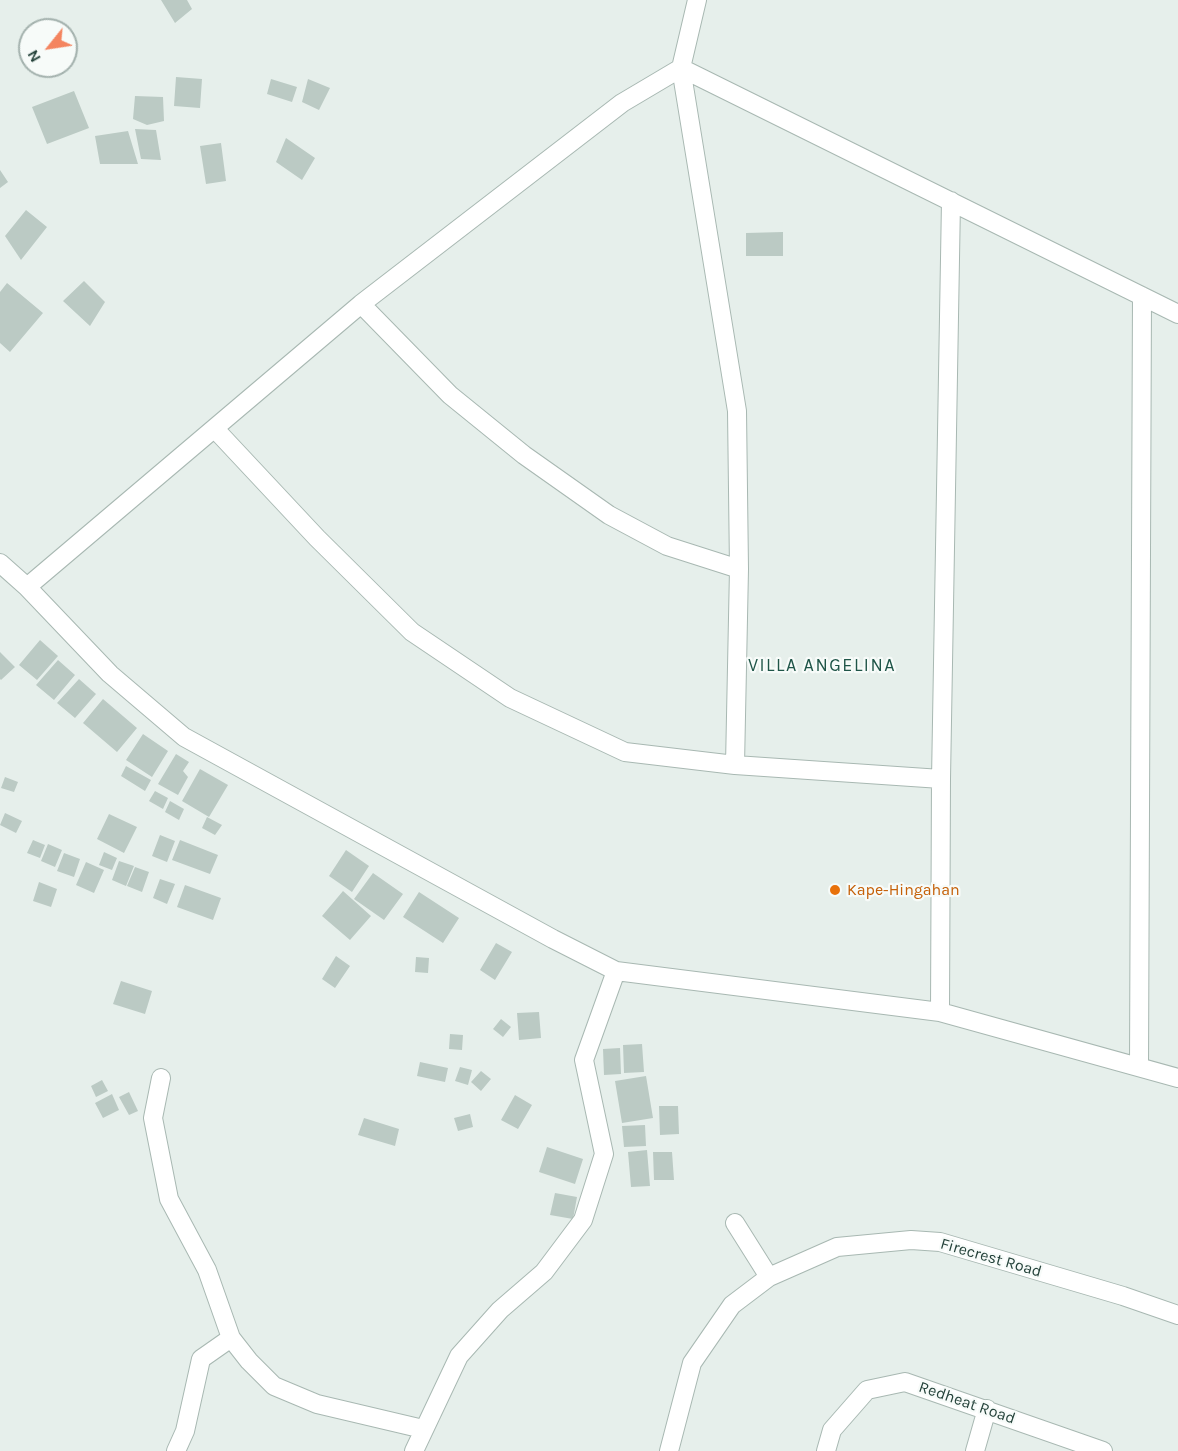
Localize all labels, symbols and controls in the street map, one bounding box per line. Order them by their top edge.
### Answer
north arrow [18,18,78,78]
text: N [23,47,45,66]
district label: VILLA ANGELINA [748,655,896,677]
place label: Kape-Hingahan [847,880,960,900]
marker: Kape-Hingahan [828,883,842,897]
street label: Firecrest Road [938,1234,1044,1282]
street label: Redheat Road [916,1378,1018,1428]

